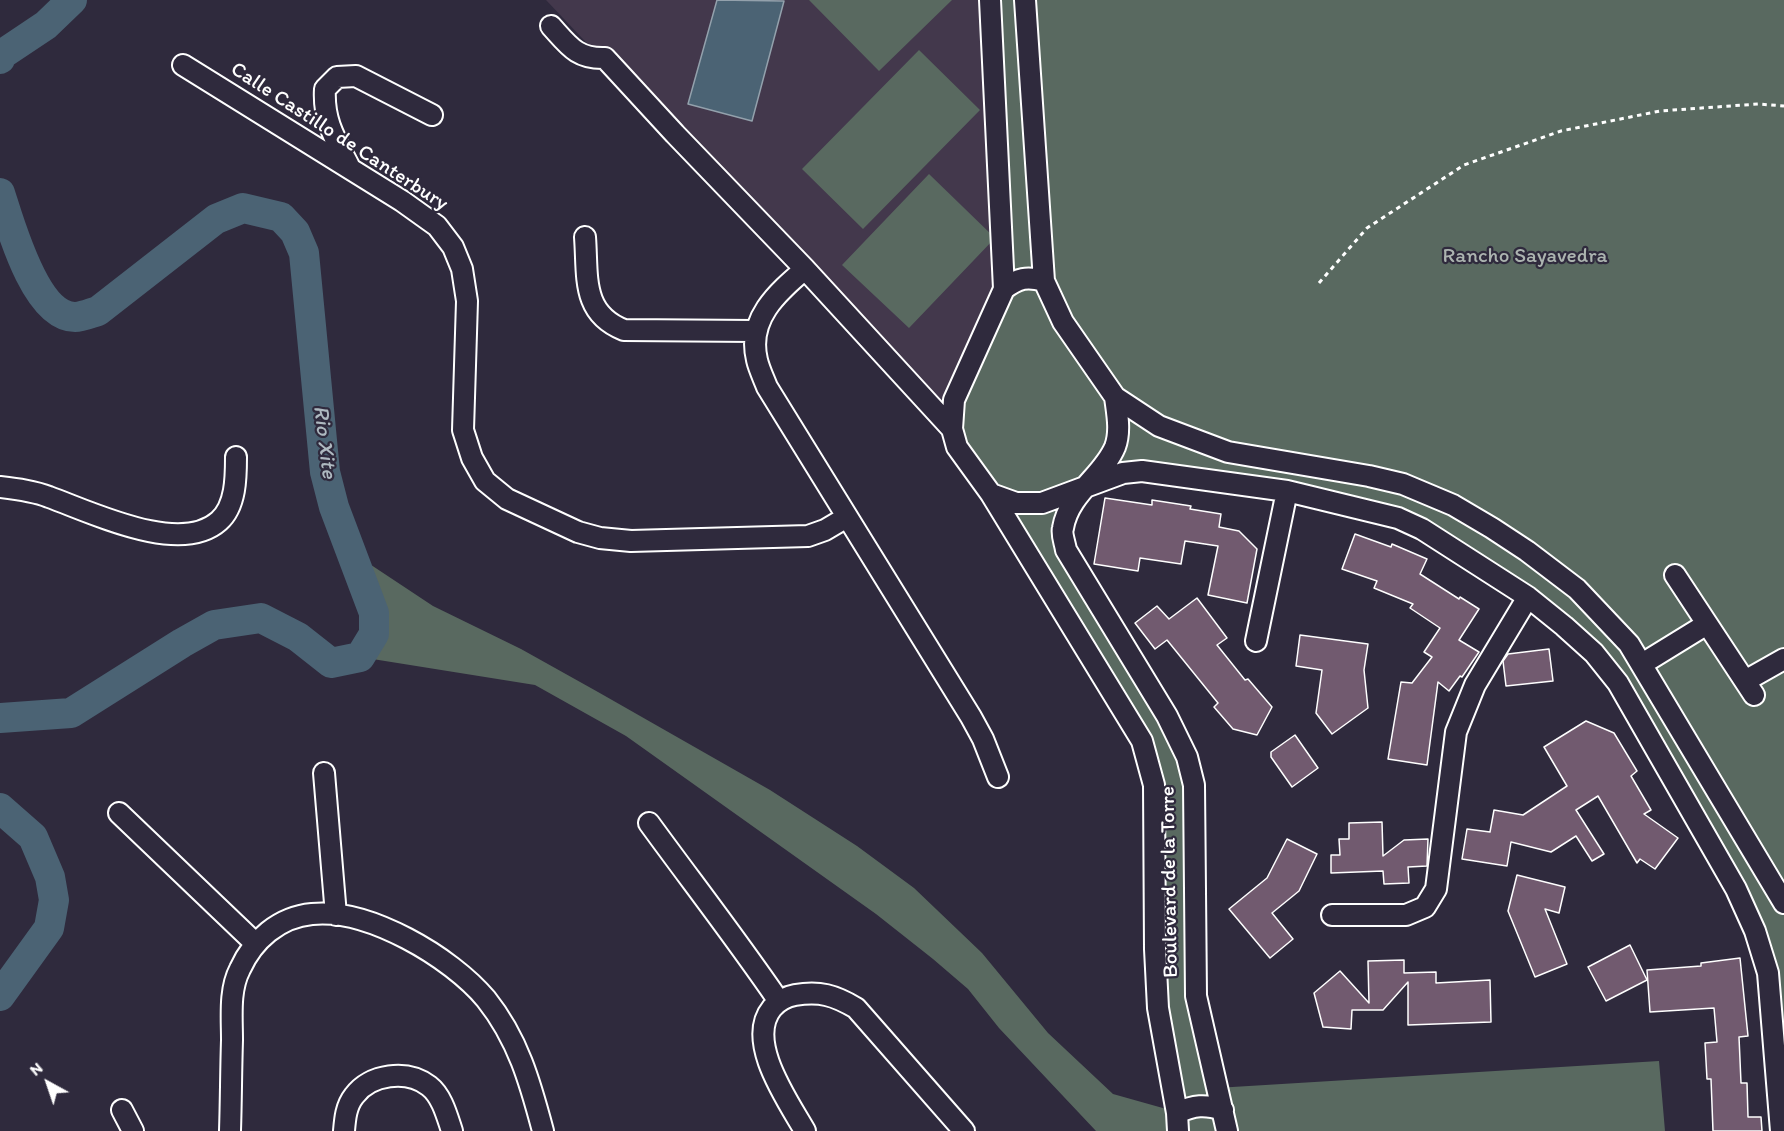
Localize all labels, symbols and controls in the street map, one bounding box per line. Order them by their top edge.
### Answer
street label: Calle Castillo de Canterbury [225,57,453,217]
park label: Rancho Sayavedra [1443,244,1607,270]
water label: Rio Xite [306,404,342,480]
street label: Boulevard de la Torre [1156,786,1184,978]
north arrow [18,1053,78,1113]
text: N [26,1058,46,1080]

